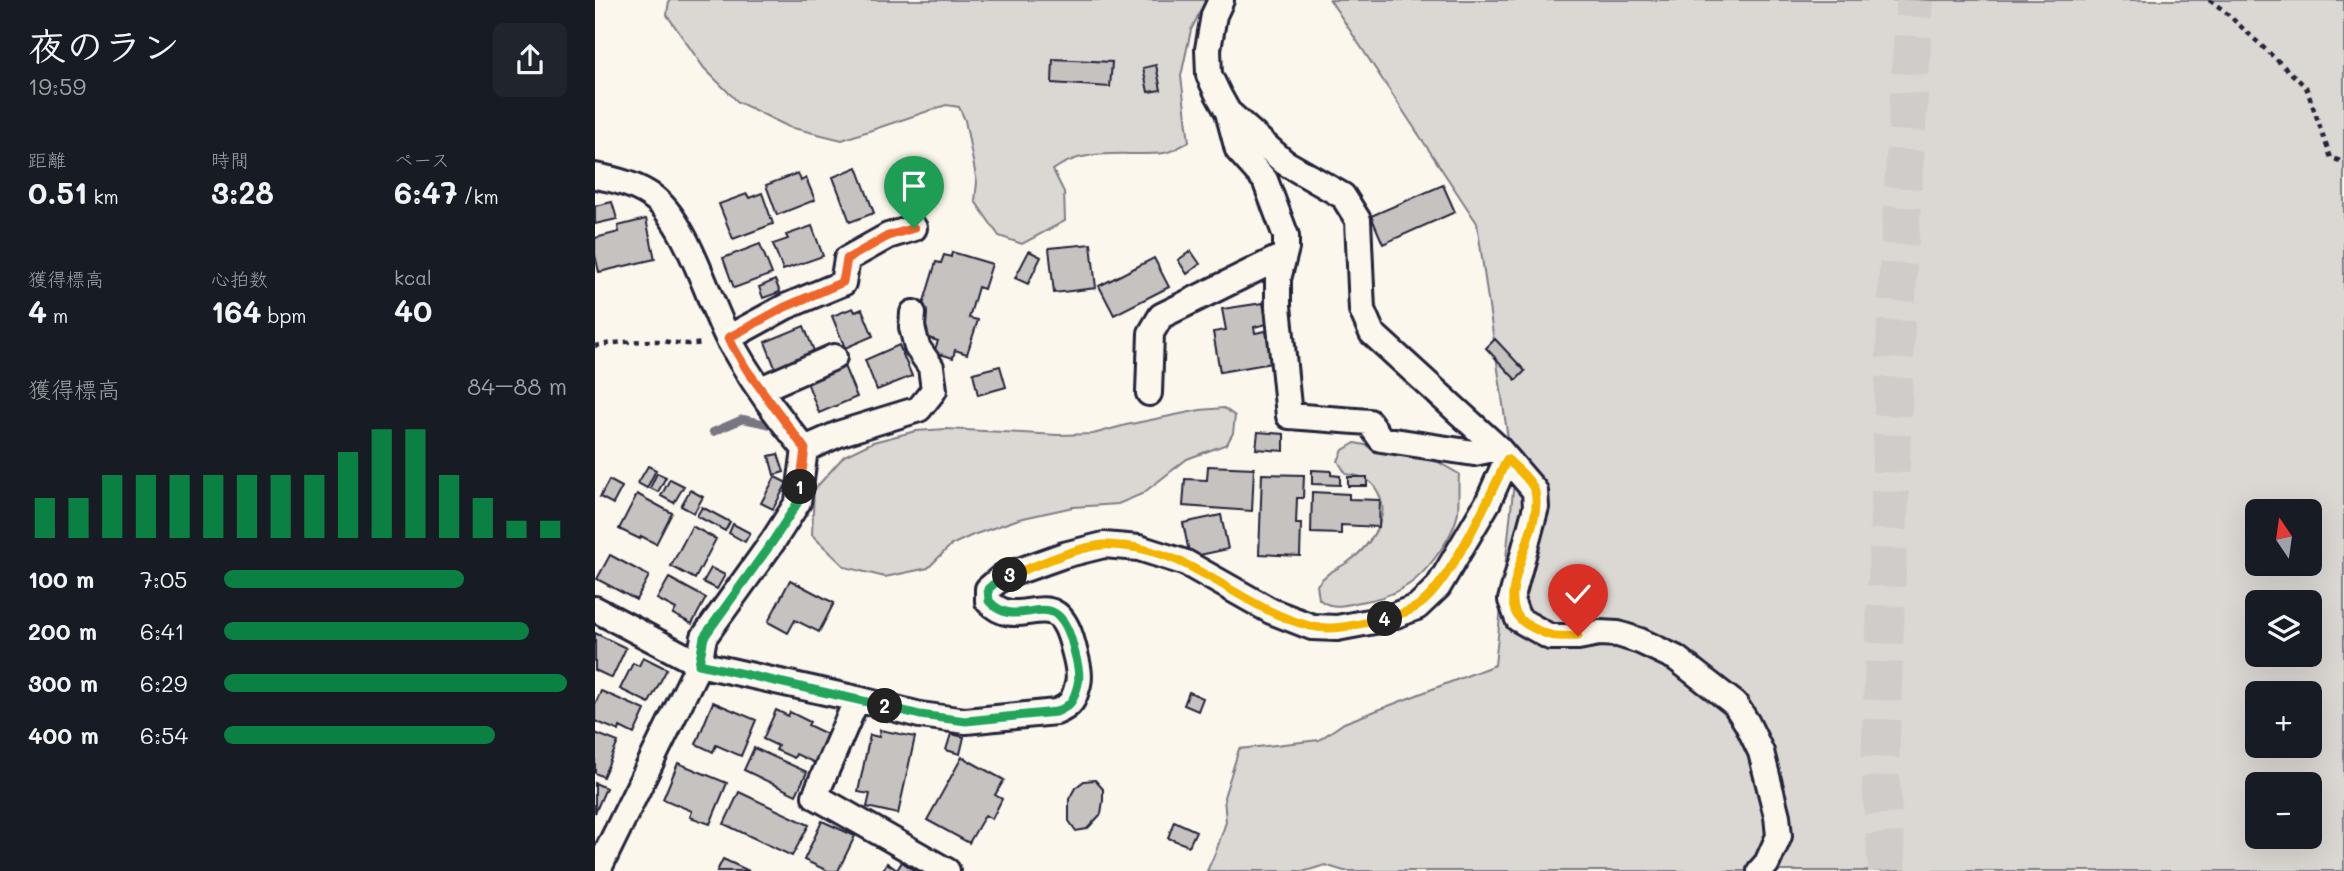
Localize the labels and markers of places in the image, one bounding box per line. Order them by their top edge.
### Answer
pin [884,156,944,228]
pin: 1 [783,470,817,504]
pin: 3 [993,558,1027,592]
pin [1548,564,1608,636]
pin: 4 [1367,602,1403,636]
pin: 2 [867,688,903,724]

